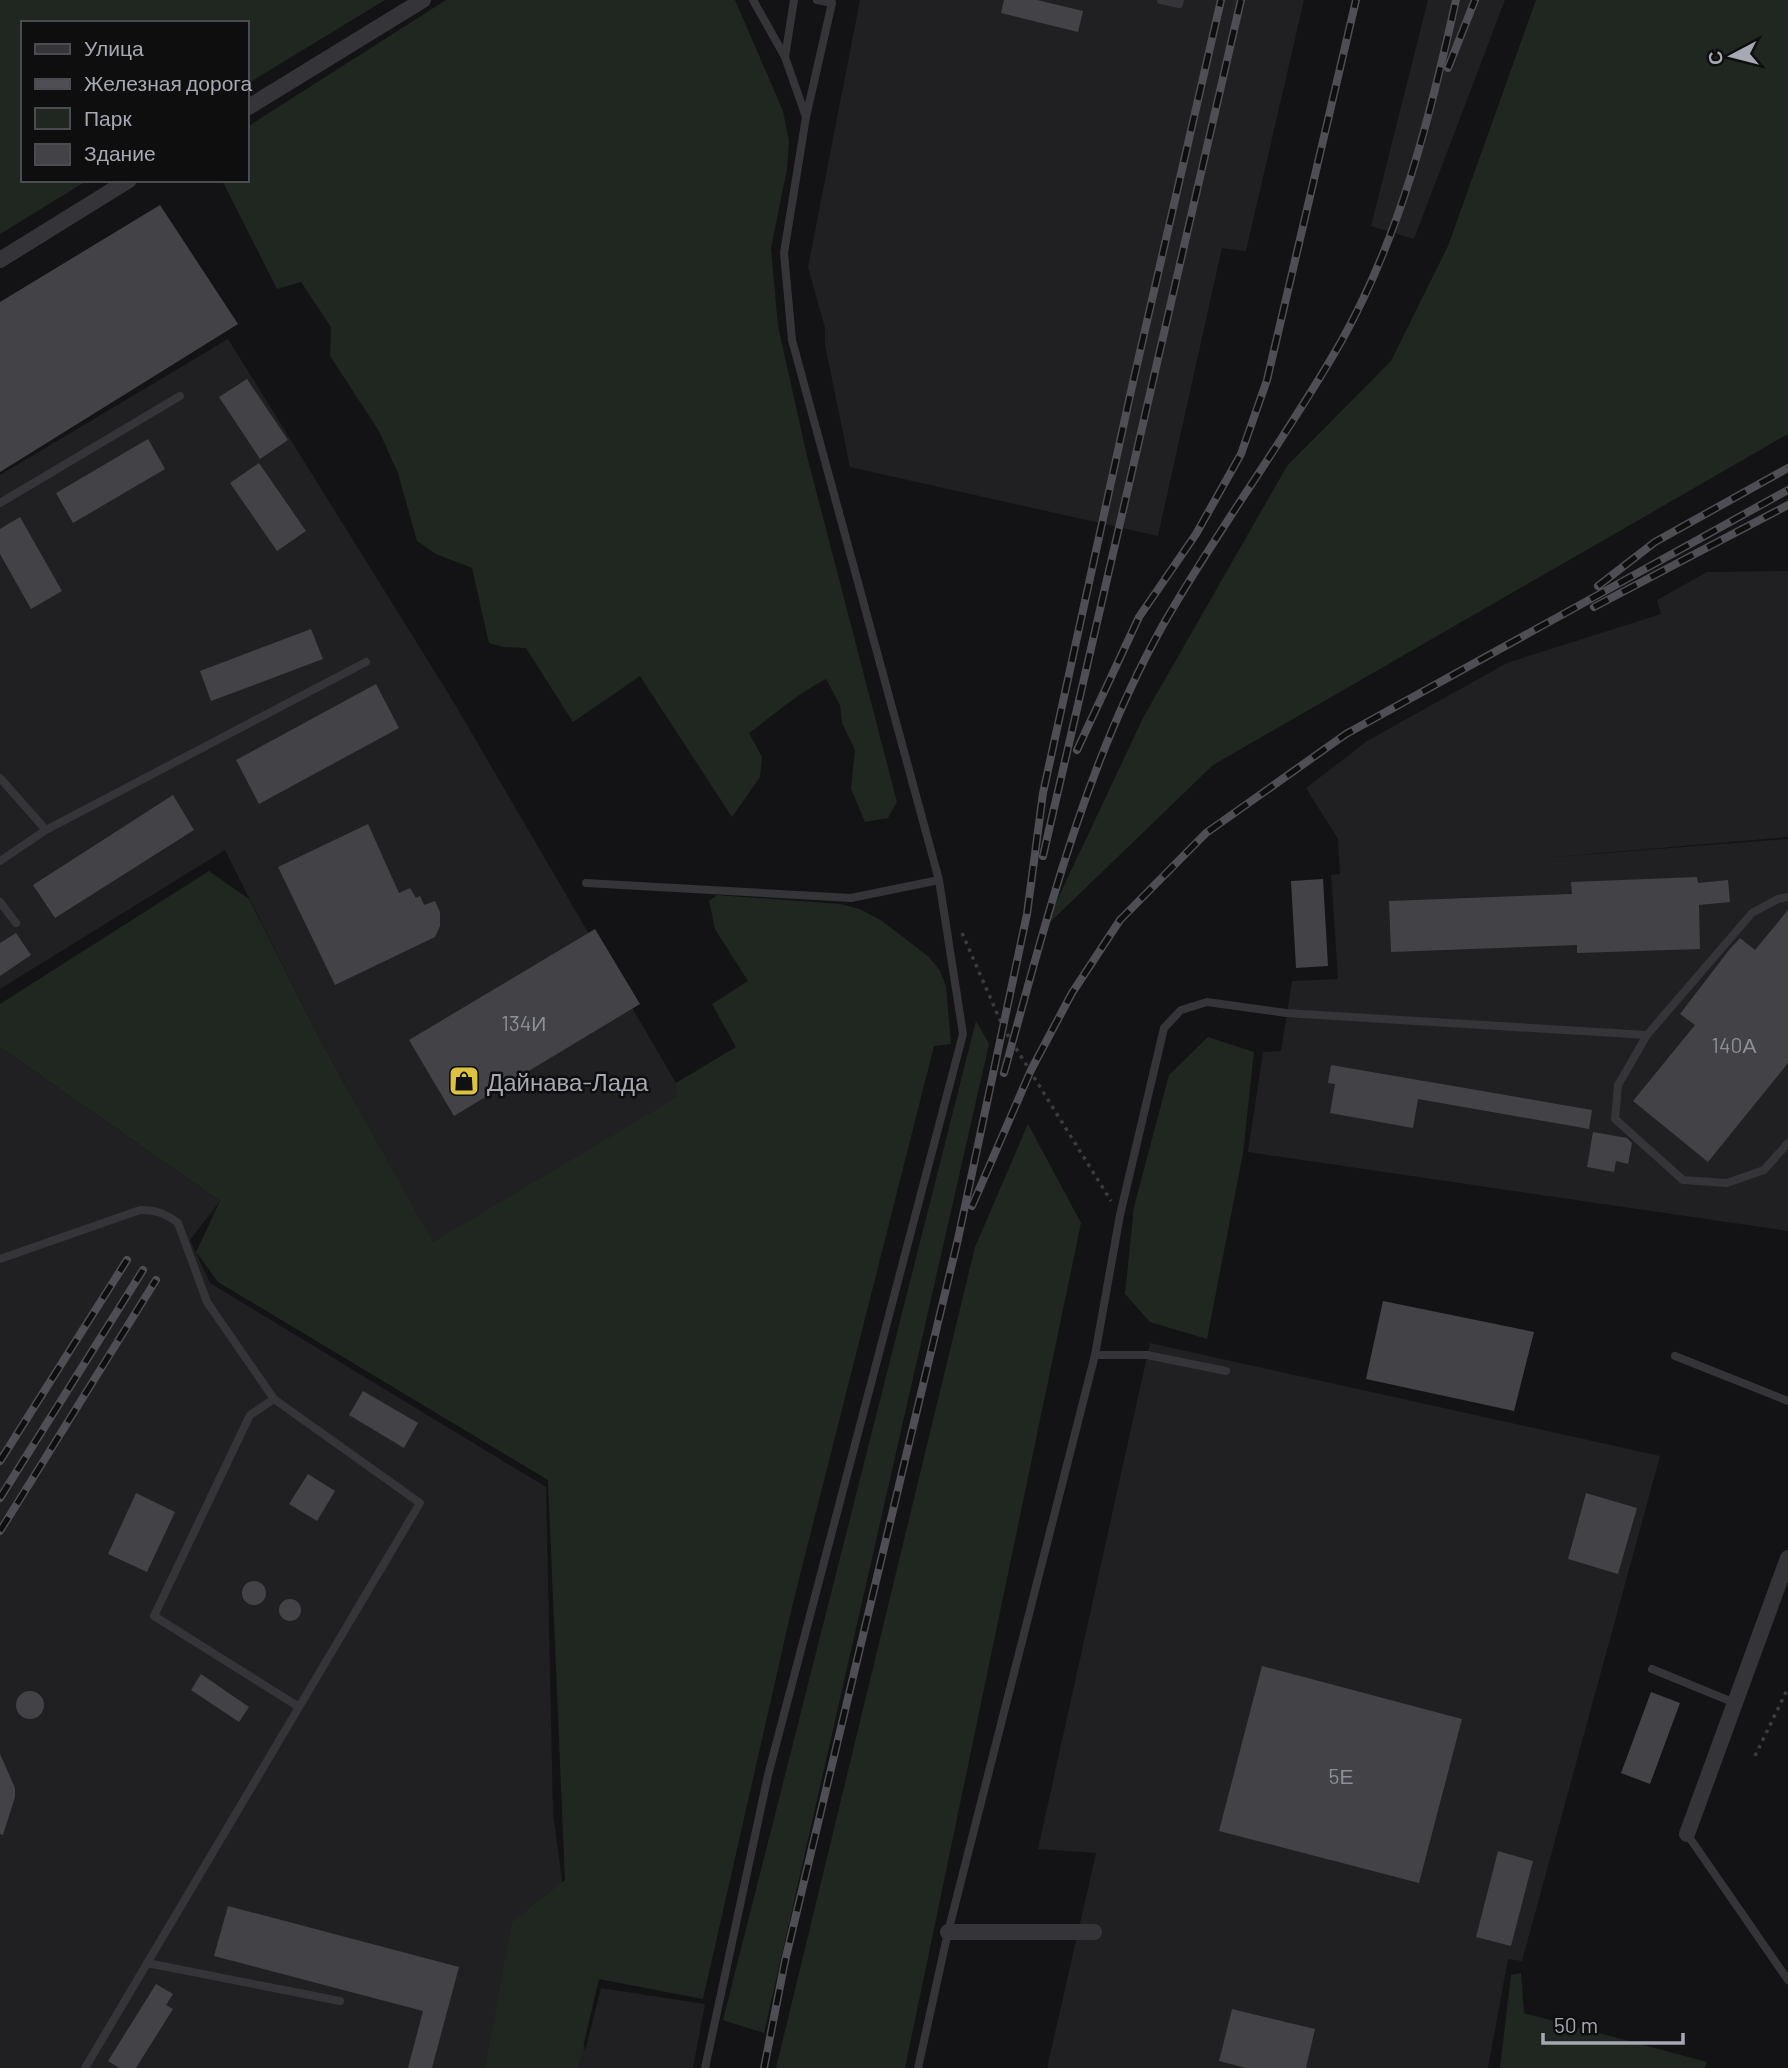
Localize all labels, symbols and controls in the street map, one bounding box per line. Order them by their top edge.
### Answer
legend [21,21,248,182]
north arrow [1697,21,1767,91]
text: Улица [84,35,144,60]
text: С [1702,50,1727,66]
text: Железная дорога [84,70,253,95]
text: Парк [84,105,132,130]
text: Здание [84,140,156,165]
house number: 134И [502,1010,546,1035]
house number: 140А [1712,1032,1756,1057]
shop icon: Дайнава-Лада [447,1064,481,1098]
place label: Дайнава-Лада [487,1067,649,1096]
house number: 5Е [1329,1763,1353,1788]
scale bar [1543,2002,1683,2046]
text: 50 m [1554,2012,1598,2037]

